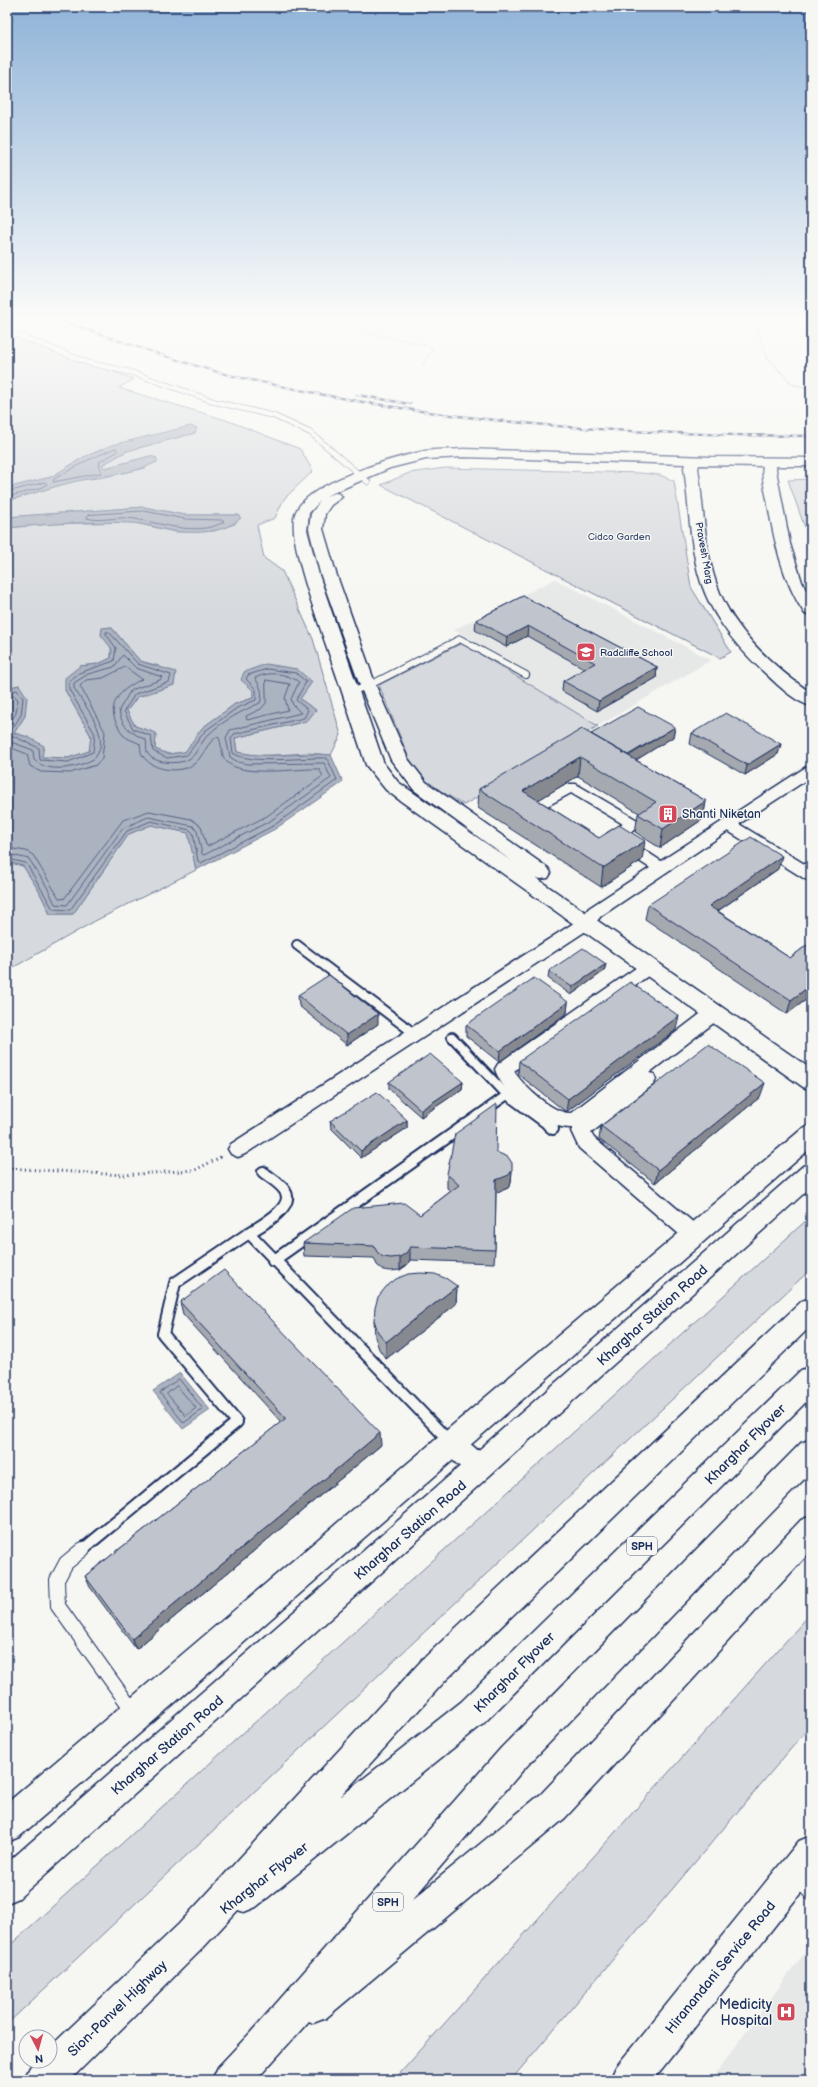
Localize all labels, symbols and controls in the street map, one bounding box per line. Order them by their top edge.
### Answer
street label: Pravesh Marg [693,521,715,585]
park label: Cidco Garden [588,531,651,543]
school or university icon: Radcliffe School [575,641,597,663]
place label: Radcliffe School [600,647,672,659]
building icon: Shanti Niketan [657,803,679,825]
place label: Shanti Niketan [682,807,761,822]
street label: Kharghar Station Road [593,1261,711,1370]
street label: Kharghar Flyover [701,1400,790,1488]
street label: Kharghar Station Road [351,1477,470,1584]
road number: SPH [627,1537,657,1555]
street label: Kharghar Flyover [470,1628,559,1716]
street label: Kharghar Station Road [108,1692,227,1799]
street label: Kharghar Flyover [217,1838,313,1918]
road number: SPH [373,1893,403,1911]
street label: Hiranandani Service Road [662,1898,779,2037]
street label: Sion-Panvel Highway [64,1956,171,2060]
place label: Medicity Hospital [719,1996,773,2029]
hospital icon: Medicity Hospital [775,2001,797,2023]
north arrow [18,2029,58,2069]
text: N [34,2052,44,2065]

